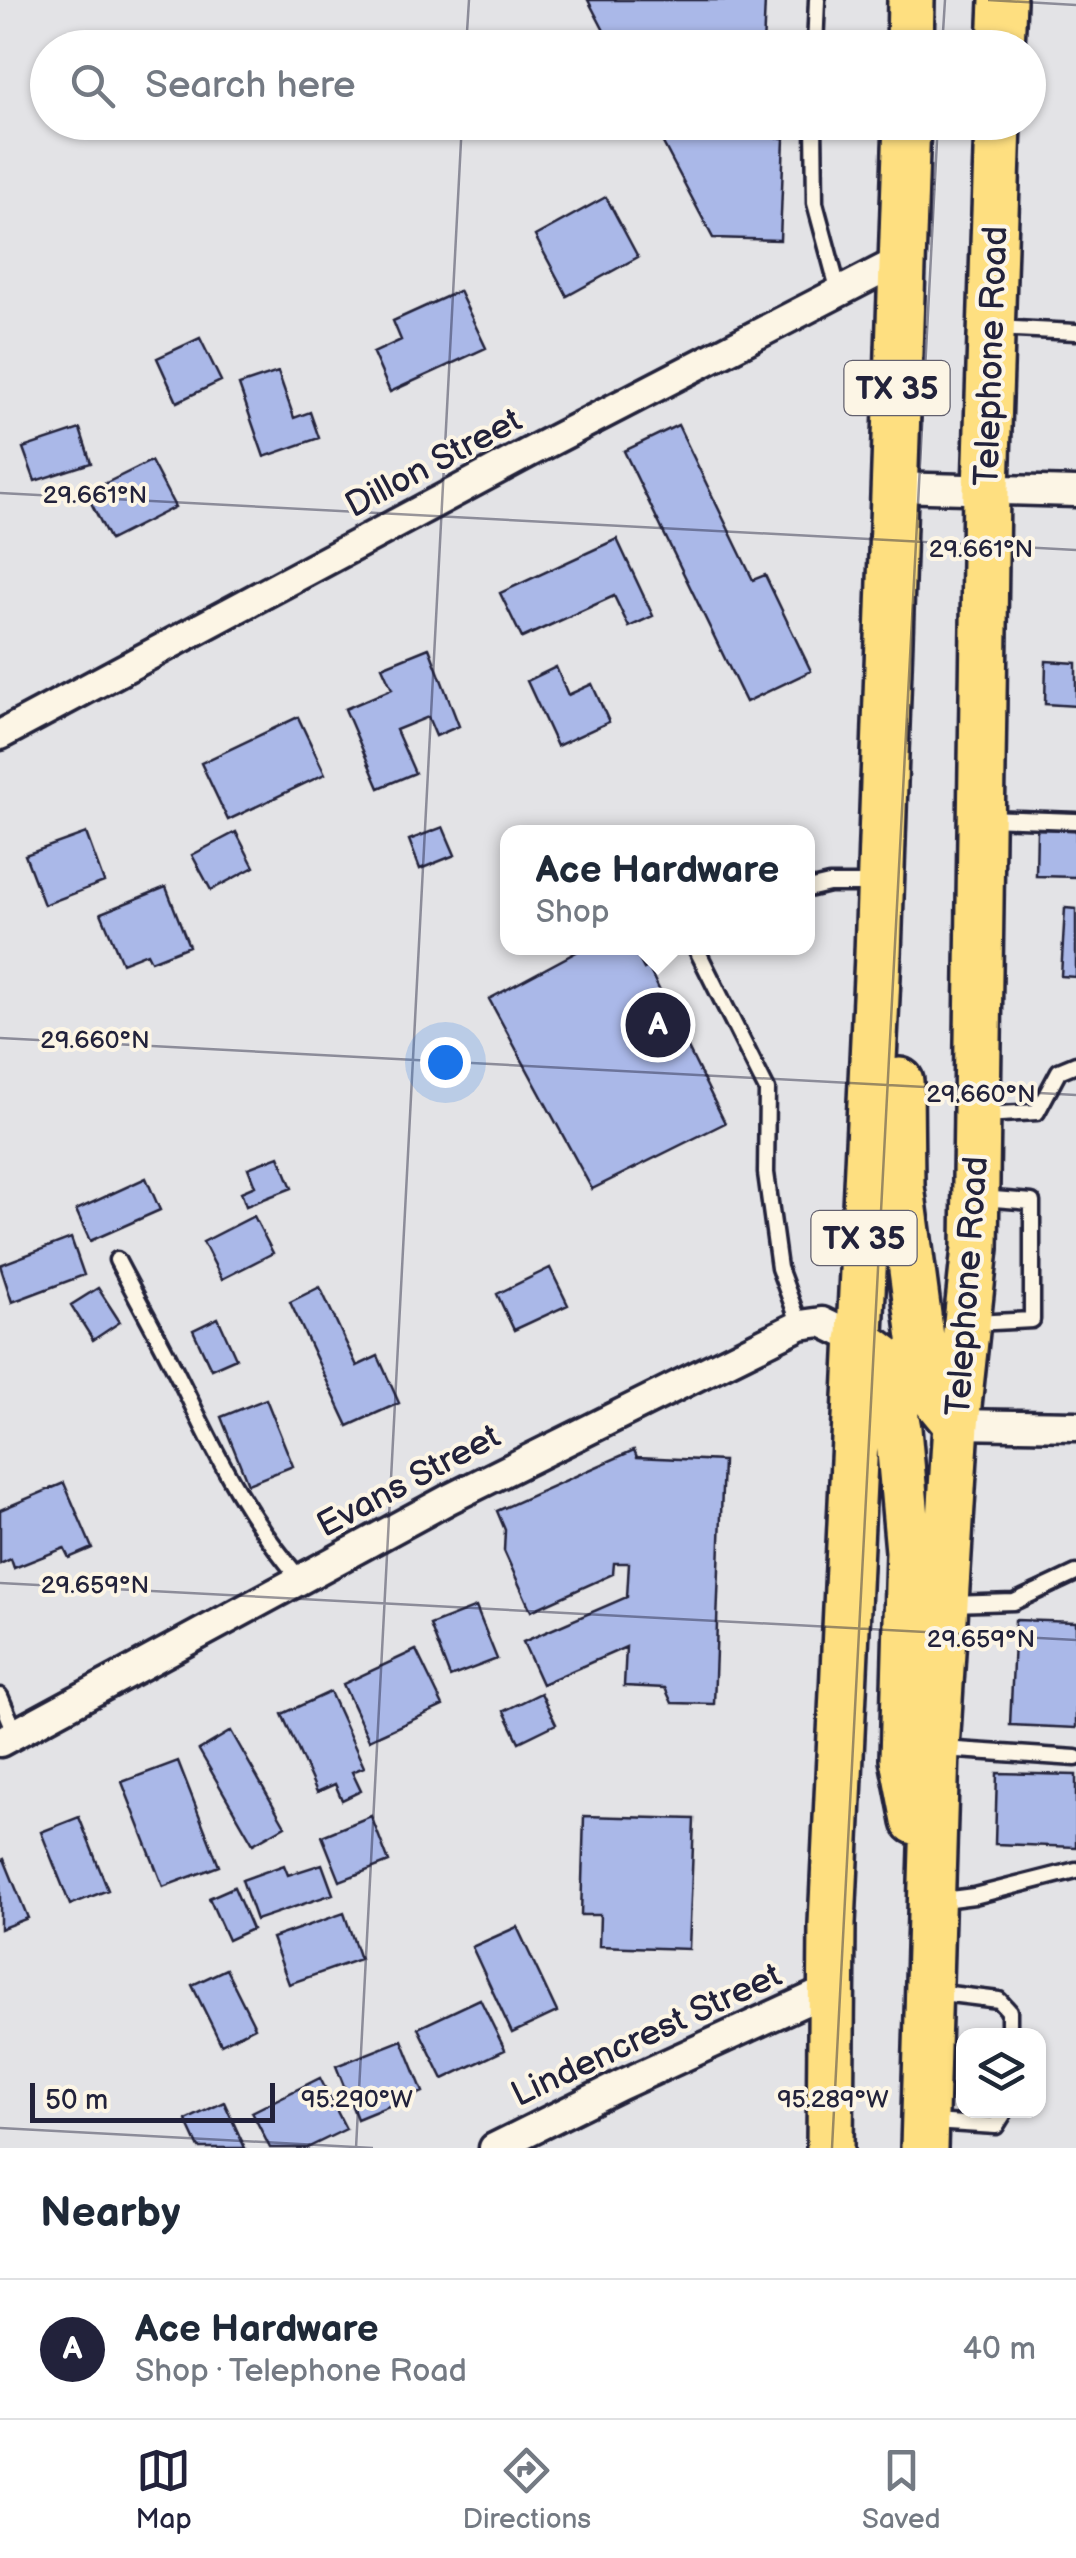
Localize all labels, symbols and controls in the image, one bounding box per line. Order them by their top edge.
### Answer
search box [30,30,1046,140]
icon: search [65,58,120,113]
text: Search here [145,63,356,108]
street label: Telephone Road [965,225,1018,487]
road number: TX 35 [844,361,950,415]
street label: Dillon Street [338,399,529,528]
text: 29.661°N [43,480,147,511]
text: 29.661°N [929,534,1033,565]
popup [500,825,815,955]
text: Ace Hardware [536,848,779,893]
text: Shop [536,893,609,932]
pin: A [626,988,690,1062]
text: 29.660°N [40,1025,150,1056]
your location [420,1037,471,1088]
text: 29.660°N [926,1079,1036,1110]
street label: Telephone Road [937,1155,998,1418]
road number: TX 35 [812,1211,916,1265]
street label: Evans Street [310,1415,508,1548]
text: 29.659°N [41,1570,149,1601]
text: 29.659°N [927,1624,1035,1655]
street label: Lindencrest Street [505,1954,789,2117]
map controls [956,2028,1046,2118]
button: layers [956,2028,1046,2118]
scale bar [30,2078,275,2122]
text: 50 m [45,2084,108,2117]
text: 95.290°W [301,2084,413,2115]
text: 95.289°W [777,2084,889,2115]
text: Nearby [40,2188,180,2239]
text: Ace Hardware [135,2307,379,2352]
text: A [63,2330,82,2369]
text: 40 m [963,2330,1036,2369]
text: Shop · Telephone Road [135,2352,467,2391]
tab: Map [135,2443,192,2536]
tab: Directions [462,2443,591,2536]
tab: Saved [862,2443,941,2536]

